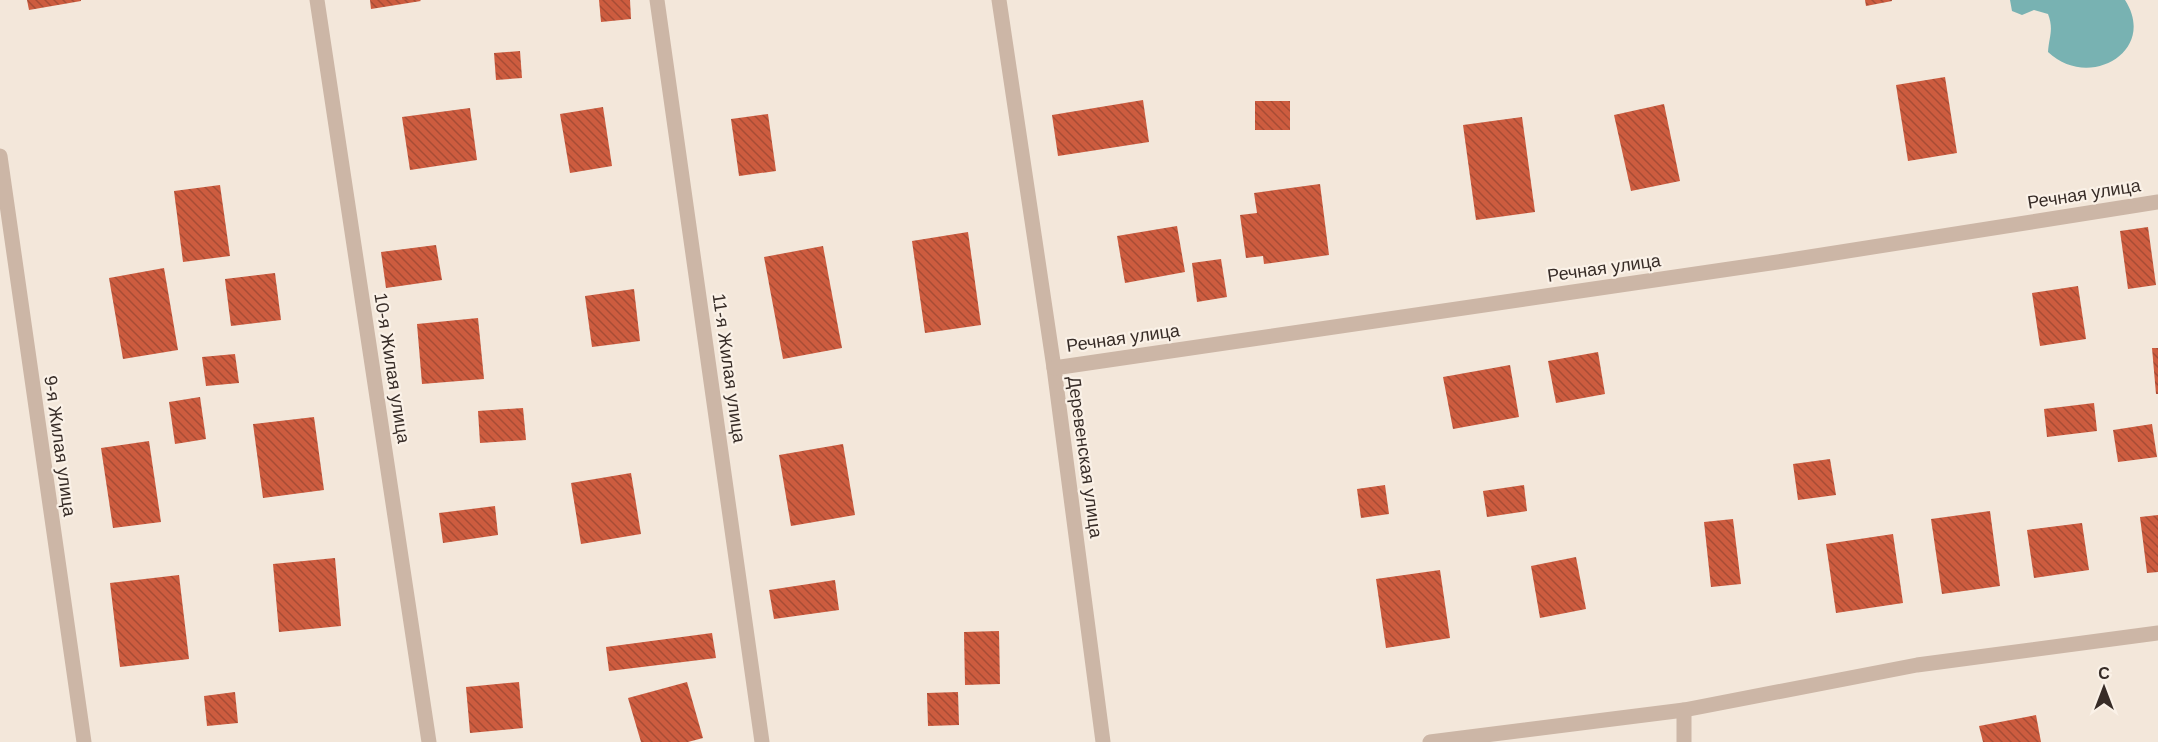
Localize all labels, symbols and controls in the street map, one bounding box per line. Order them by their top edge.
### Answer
street label: Речная улица [2026,175,2143,213]
street label: Речная улица [1546,250,1663,286]
street label: 10-я Жилая улица [370,291,414,446]
street label: 11-я Жилая улица [709,292,750,445]
street label: Речная улица [1065,320,1182,356]
street label: 9-я Жилая улица [40,374,80,519]
street label: Деревенская улица [1064,375,1106,540]
north arrow [2074,658,2134,718]
text: С [2098,665,2110,682]

